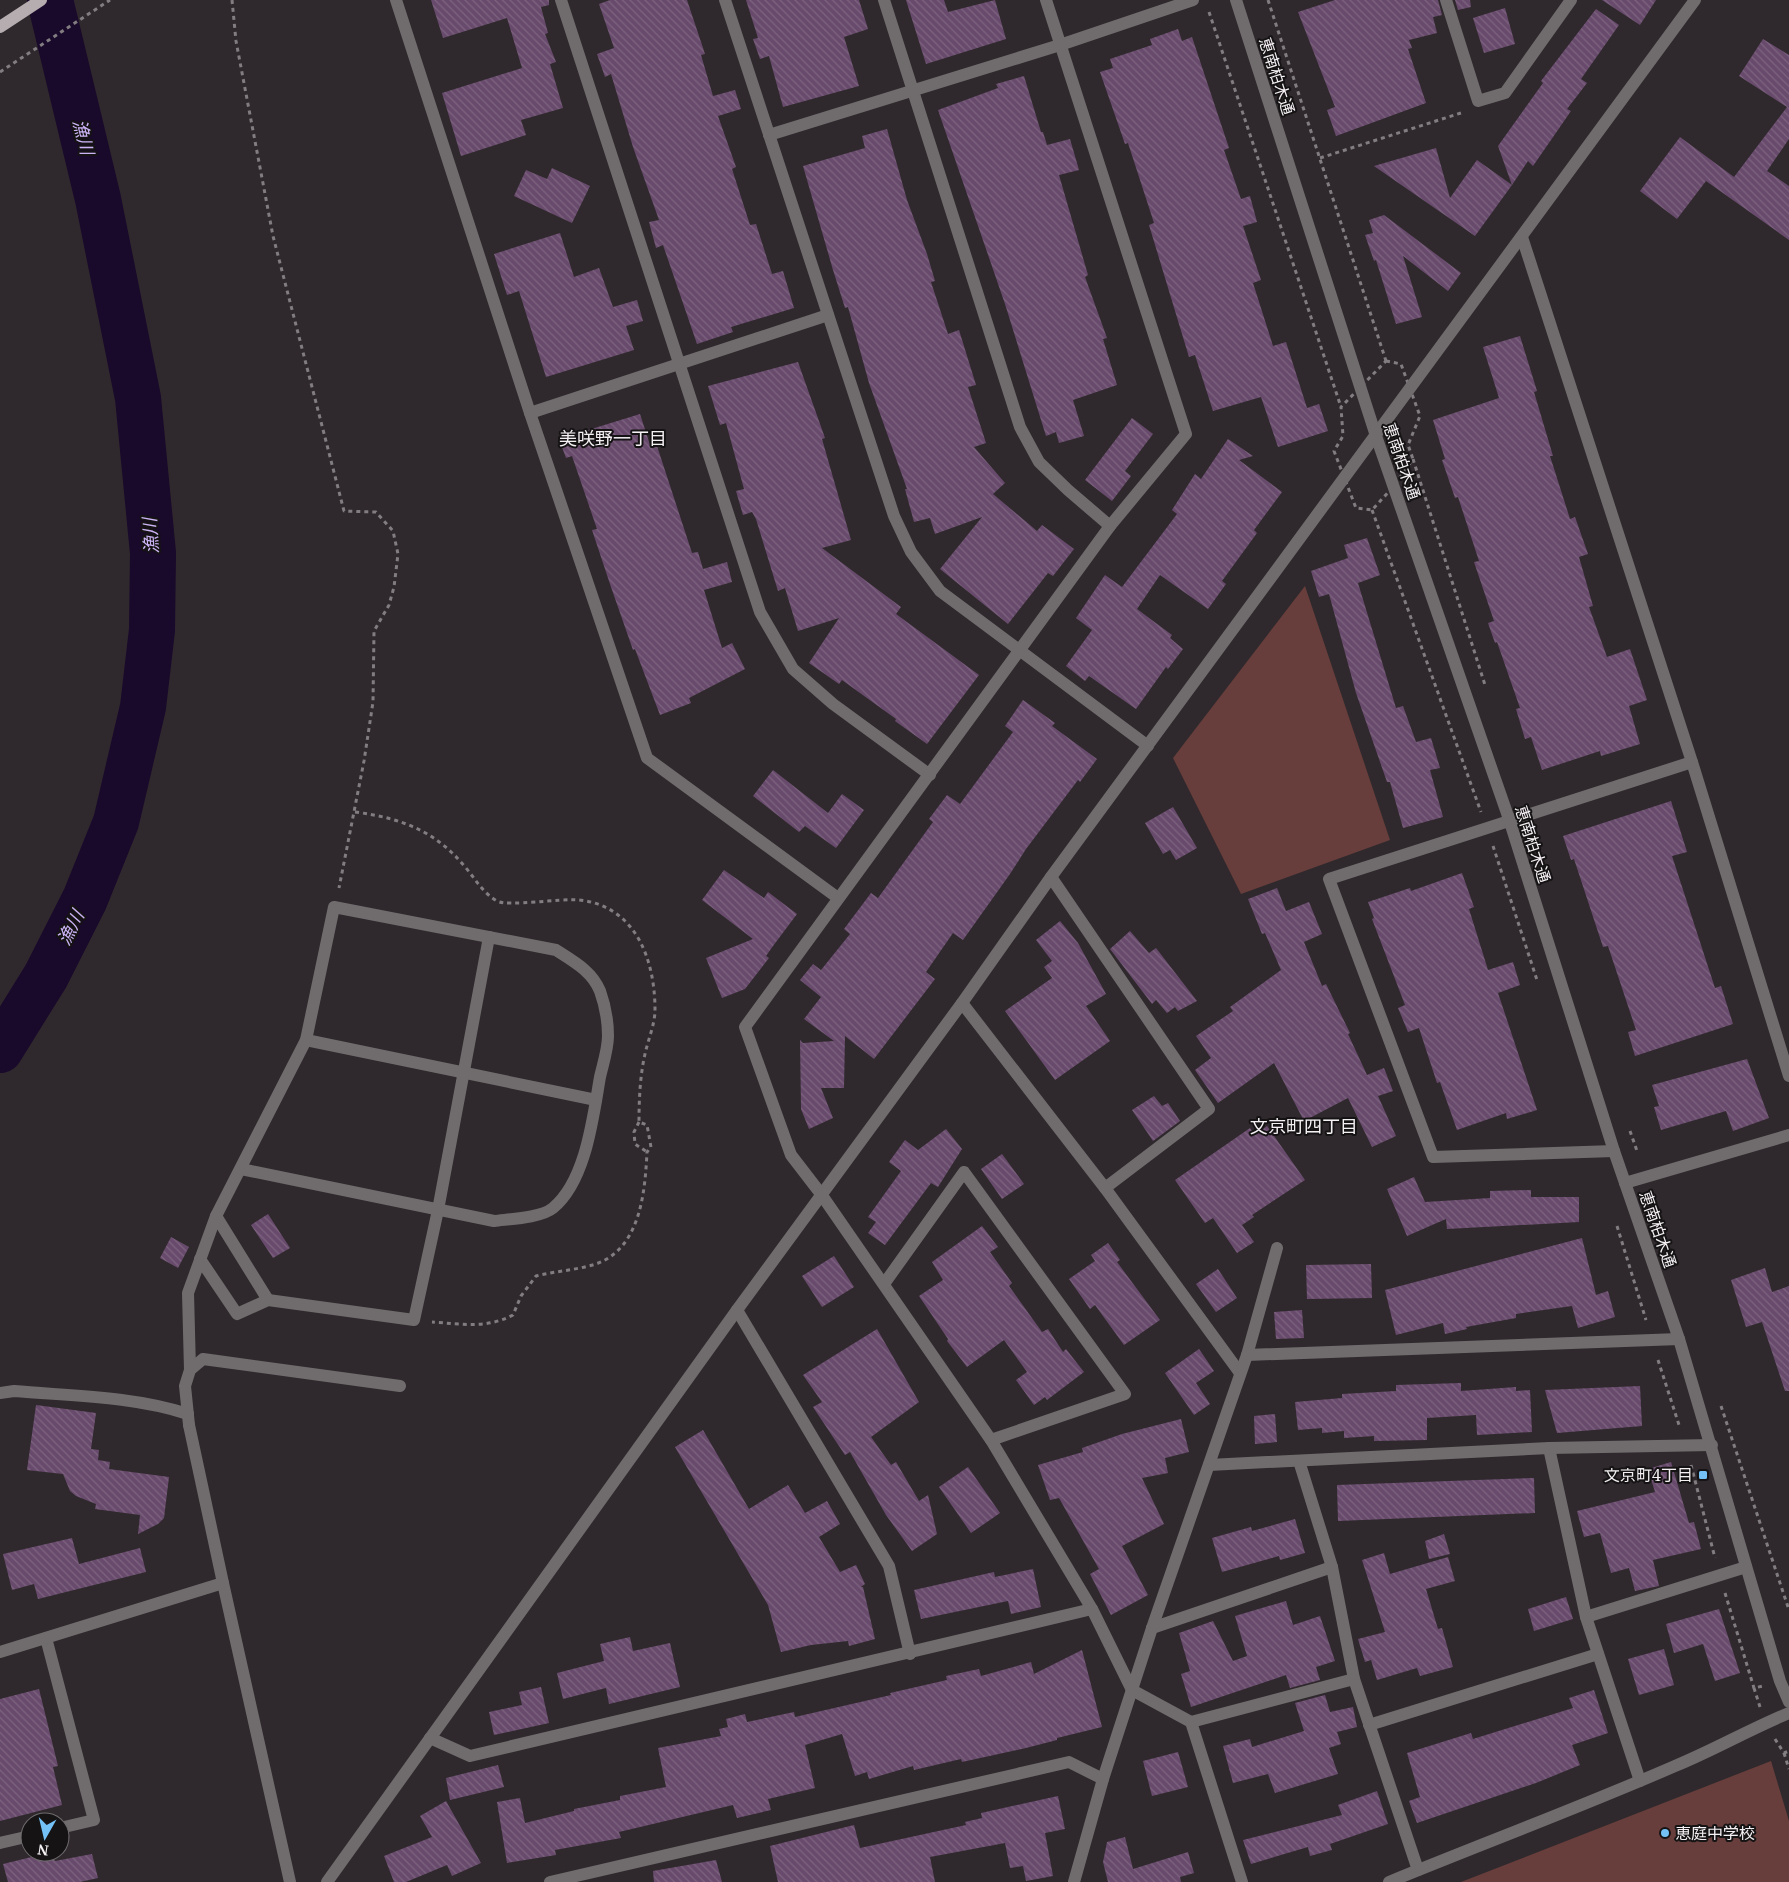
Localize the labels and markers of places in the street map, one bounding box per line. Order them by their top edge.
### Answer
place label: 文京町4丁目 [1604,1464,1693,1486]
marker: 文京町4丁目 [1697,1469,1709,1481]
place label: 恵庭中学校 [1675,1822,1755,1844]
marker: 恵庭中学校 [1659,1827,1671,1839]

